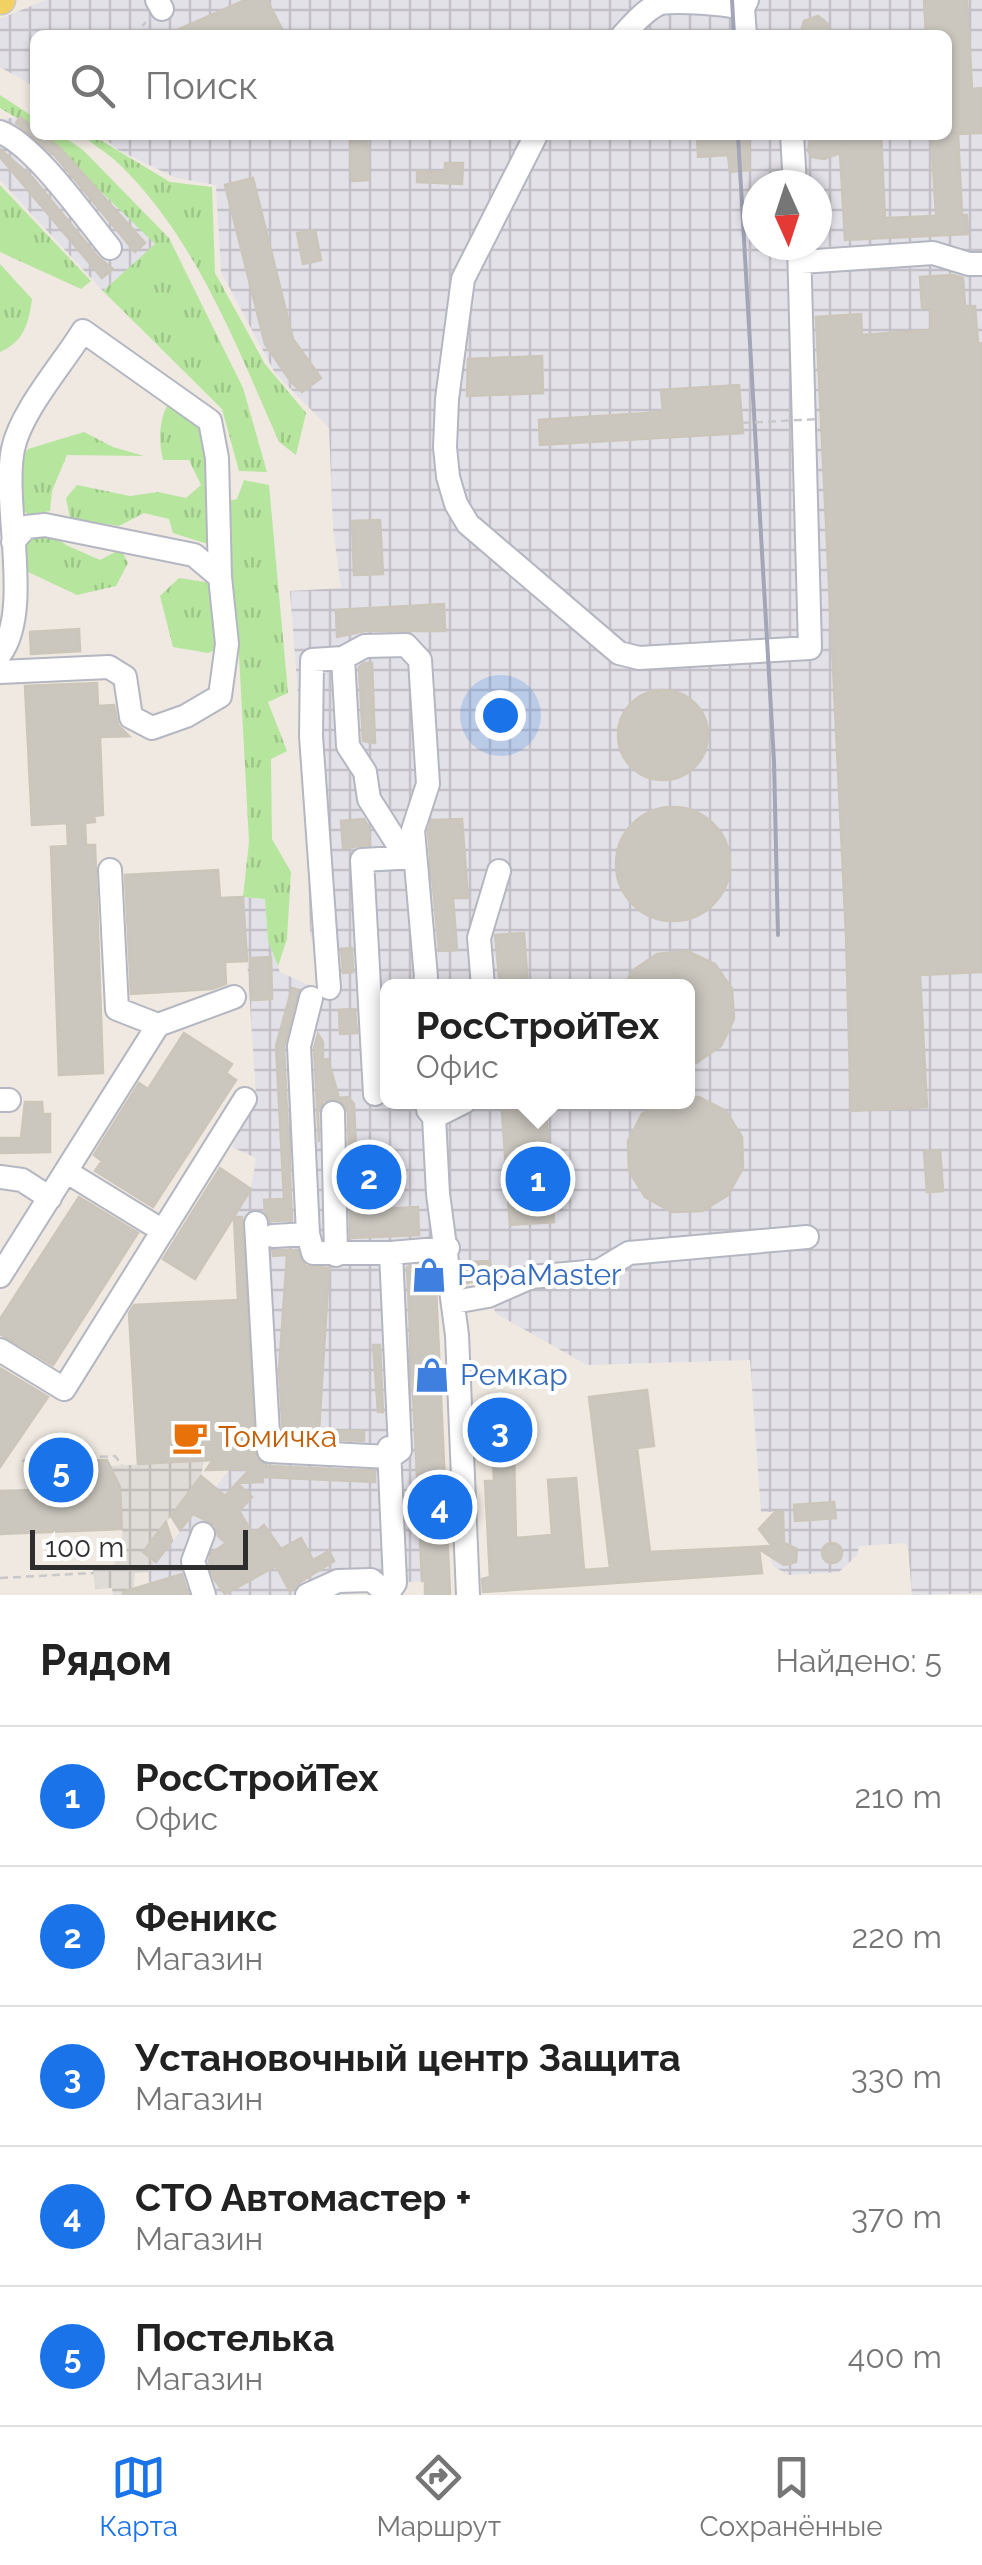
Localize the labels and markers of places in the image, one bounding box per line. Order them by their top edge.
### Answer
pin: 2 [336,1140,402,1214]
pin: 1 [506,1142,570,1216]
shop icon: PapaMaster [410,1256,448,1294]
place label: PapaMaster [457,1257,622,1292]
shop icon: Ремкар [413,1356,451,1394]
place label: Ремкар [460,1357,568,1392]
pin: 3 [468,1392,532,1468]
cafe icon: Томичка [171,1418,209,1456]
place label: Томичка [218,1419,337,1454]
pin: 5 [28,1432,94,1508]
pin: 4 [408,1470,472,1544]

